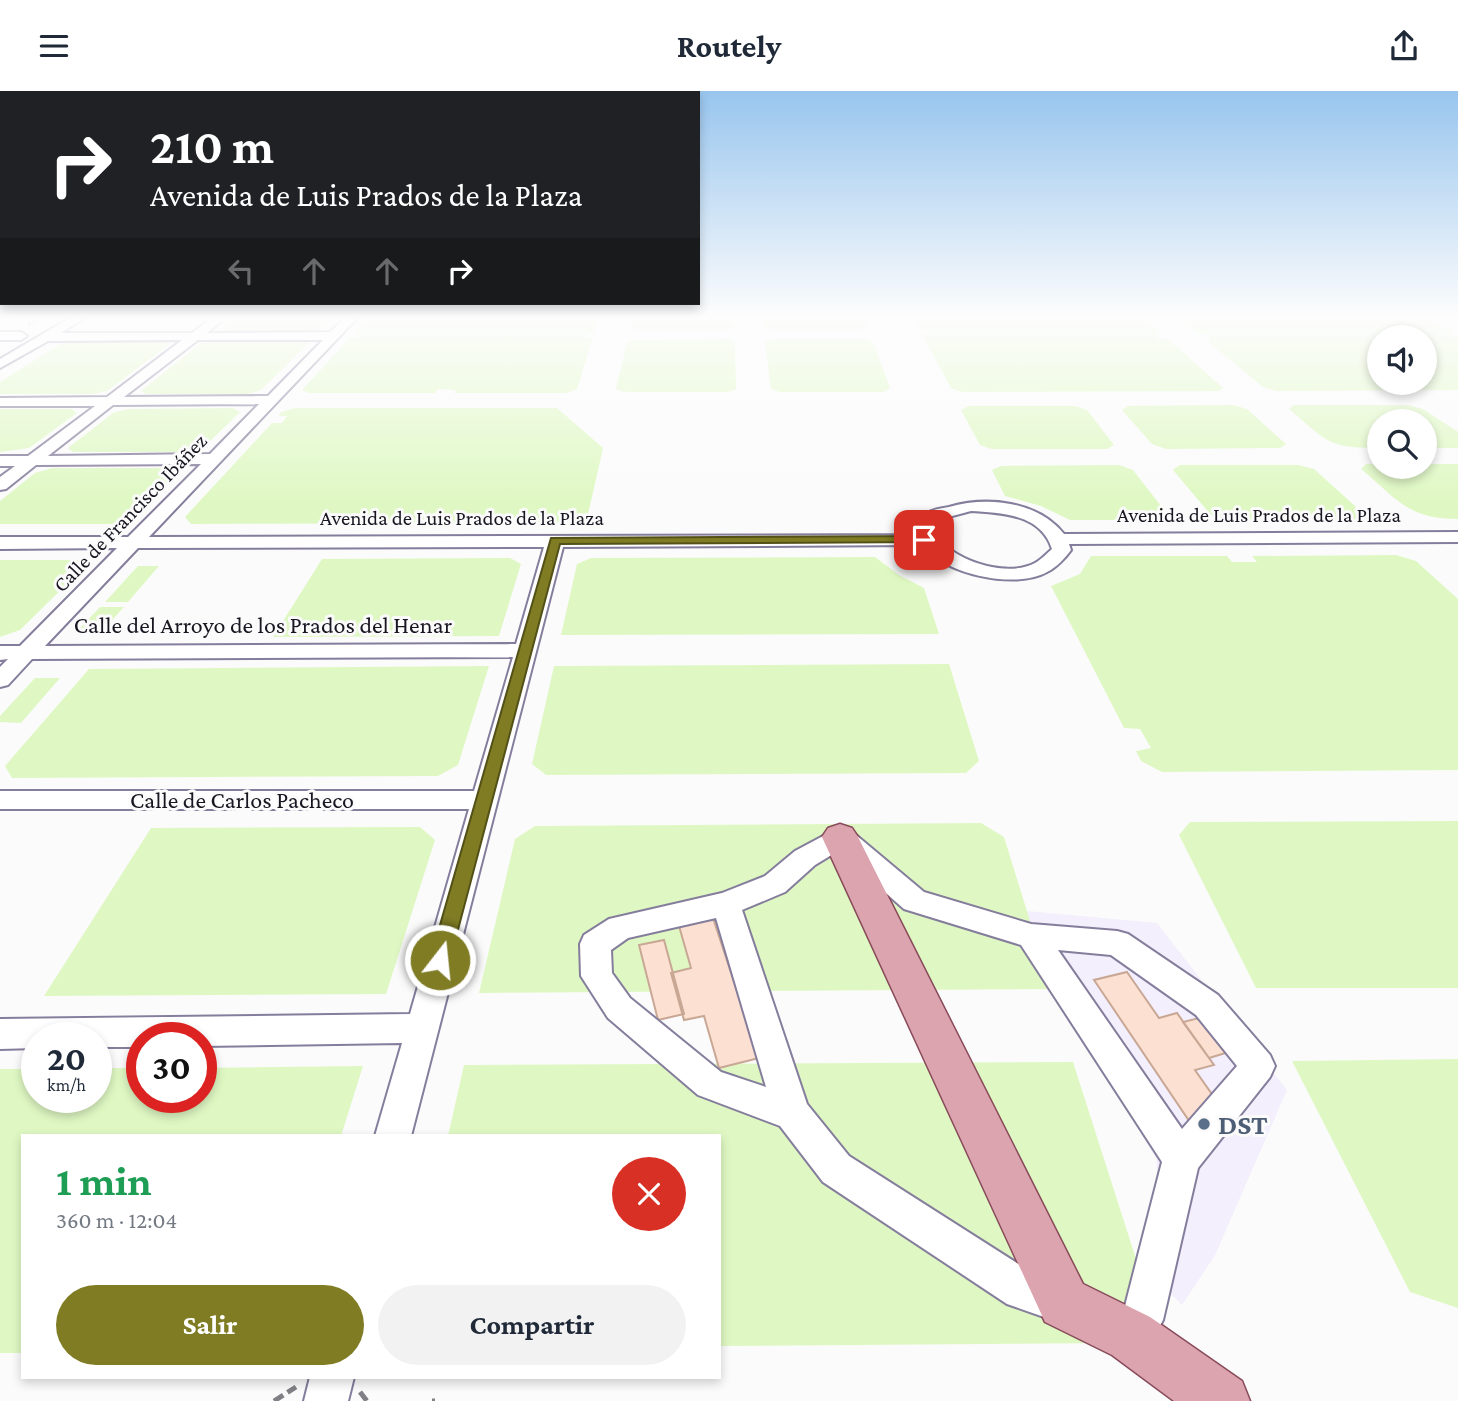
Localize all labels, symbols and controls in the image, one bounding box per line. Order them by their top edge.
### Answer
icon: menu [35,27,73,65]
icon: share [1385,27,1423,65]
text: Routely [677,28,781,64]
icon: right [35,119,126,210]
text: 210 m [150,119,274,174]
text: Avenida de Luis Prados de la Plaza [150,177,583,213]
icon: left [222,252,260,290]
icon: ahead [295,252,333,290]
icon: ahead [368,252,406,290]
icon: right [441,252,479,290]
map controls [1367,325,1437,479]
button: sound [1367,325,1437,395]
button: search [1367,409,1437,479]
street label: Calle de Francisco Ibáñez [48,429,212,597]
street label: Avenida de Luis Prados de la Plaza [1117,503,1401,527]
street label: Avenida de Luis Prados de la Plaza [320,506,604,530]
pin [894,510,954,570]
icon: arrive [905,521,943,559]
street label: Calle del Arroyo de los Prados del Henar [74,611,453,638]
street label: Calle de Carlos Pacheco [130,786,354,813]
position arrow [403,923,477,997]
speed limit sign: 30 [126,1022,217,1113]
text: 20 [47,1039,86,1078]
text: km/h [47,1075,86,1095]
place label: DST [1218,1109,1268,1140]
marker: DST [1196,1116,1212,1132]
text: 1 min [56,1157,152,1204]
button: close [612,1157,686,1231]
text: 360 m · 12:04 [56,1207,177,1233]
button: Salir [56,1285,364,1365]
button: Compartir [378,1285,686,1365]

